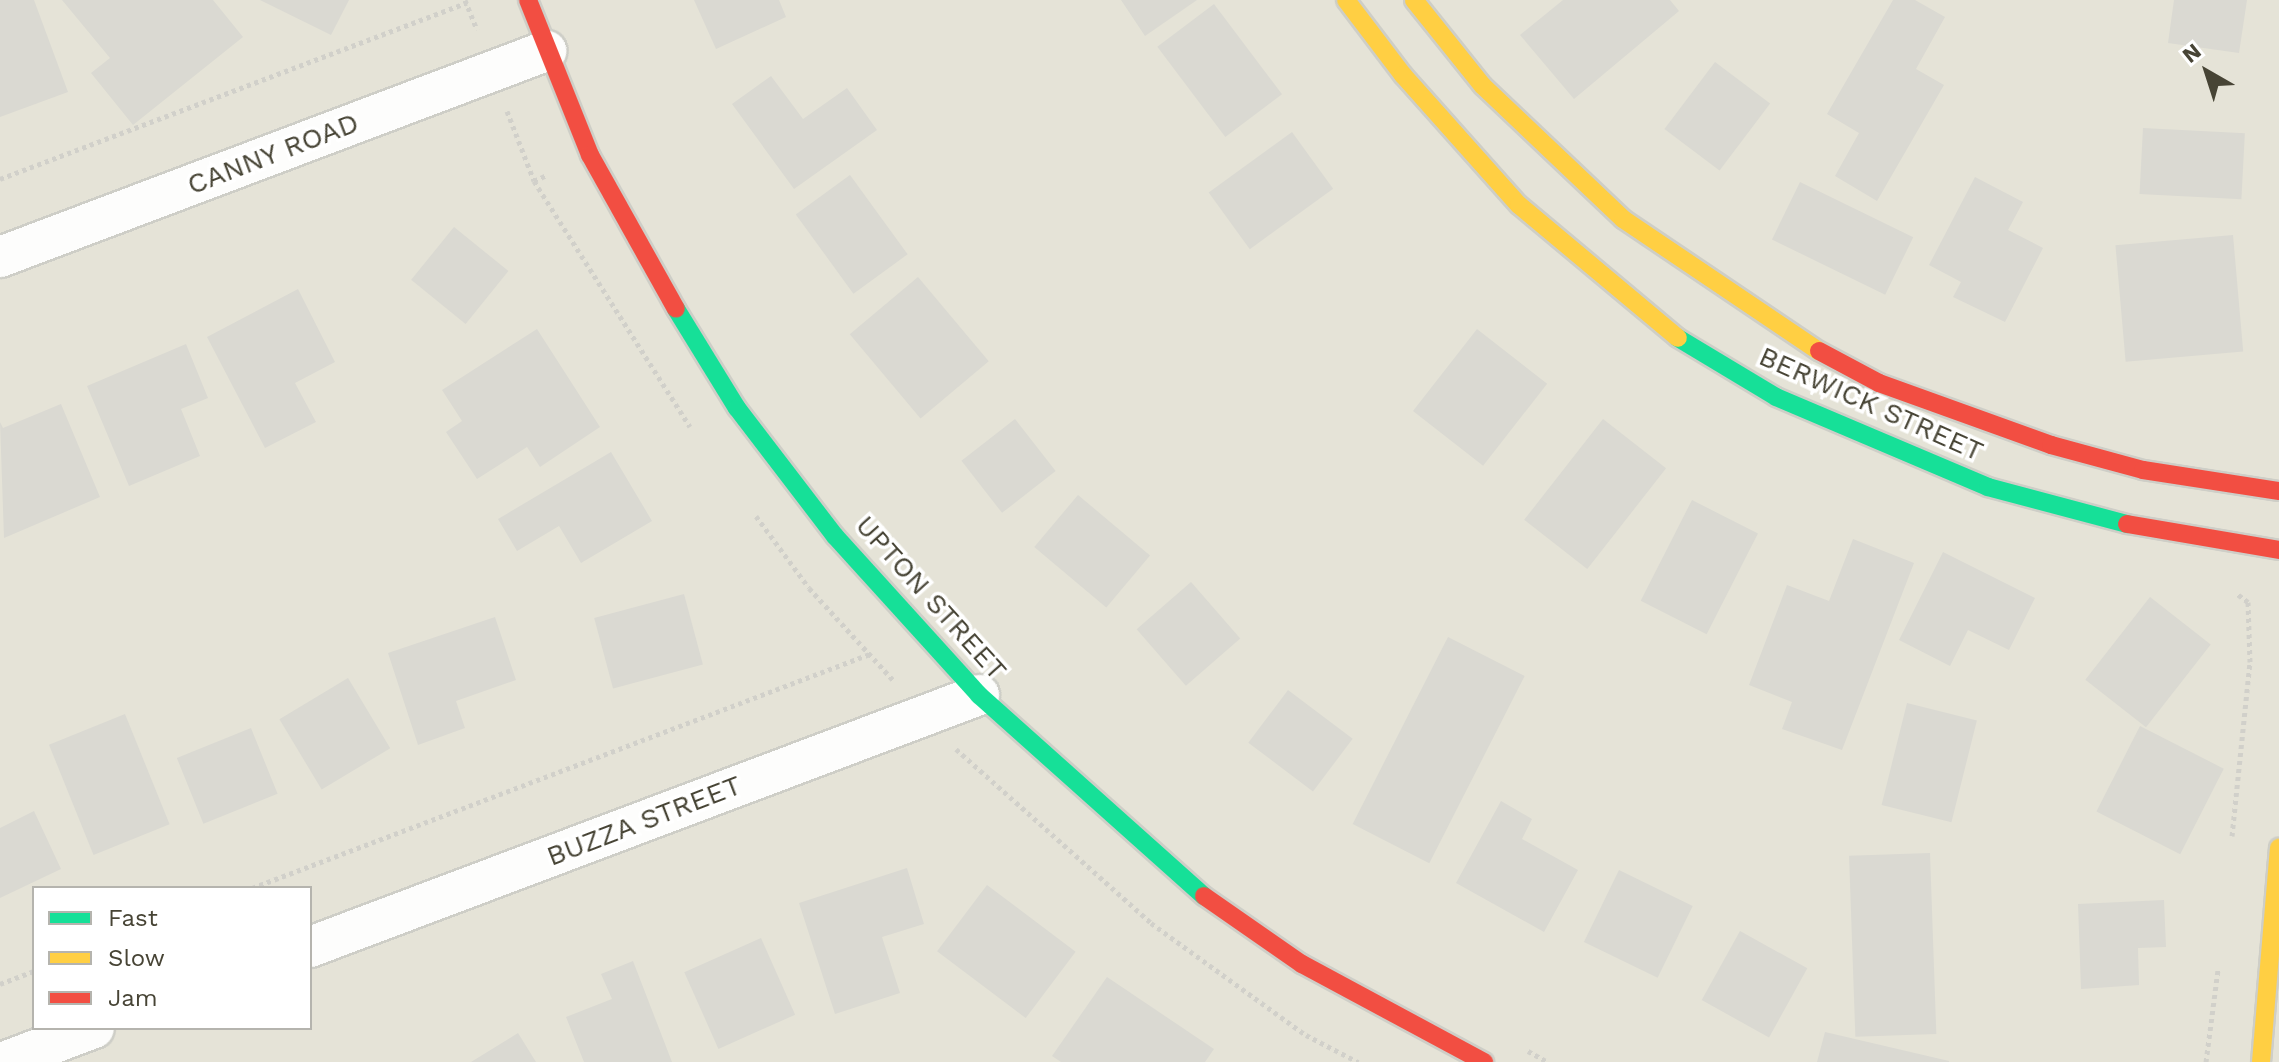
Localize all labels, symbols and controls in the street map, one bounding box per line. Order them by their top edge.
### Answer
north arrow [2167,32,2247,112]
text: N [2177,38,2206,68]
street label: CANNY ROAD [182,106,364,202]
street label: BERWICK STREET [1754,339,1988,469]
street label: UPTON STREET [848,509,1014,687]
street label: BUZZA STREET [541,768,747,874]
legend [32,886,312,1030]
text: Fast [108,904,158,932]
text: Slow [108,944,165,972]
text: Jam [108,984,158,1012]

